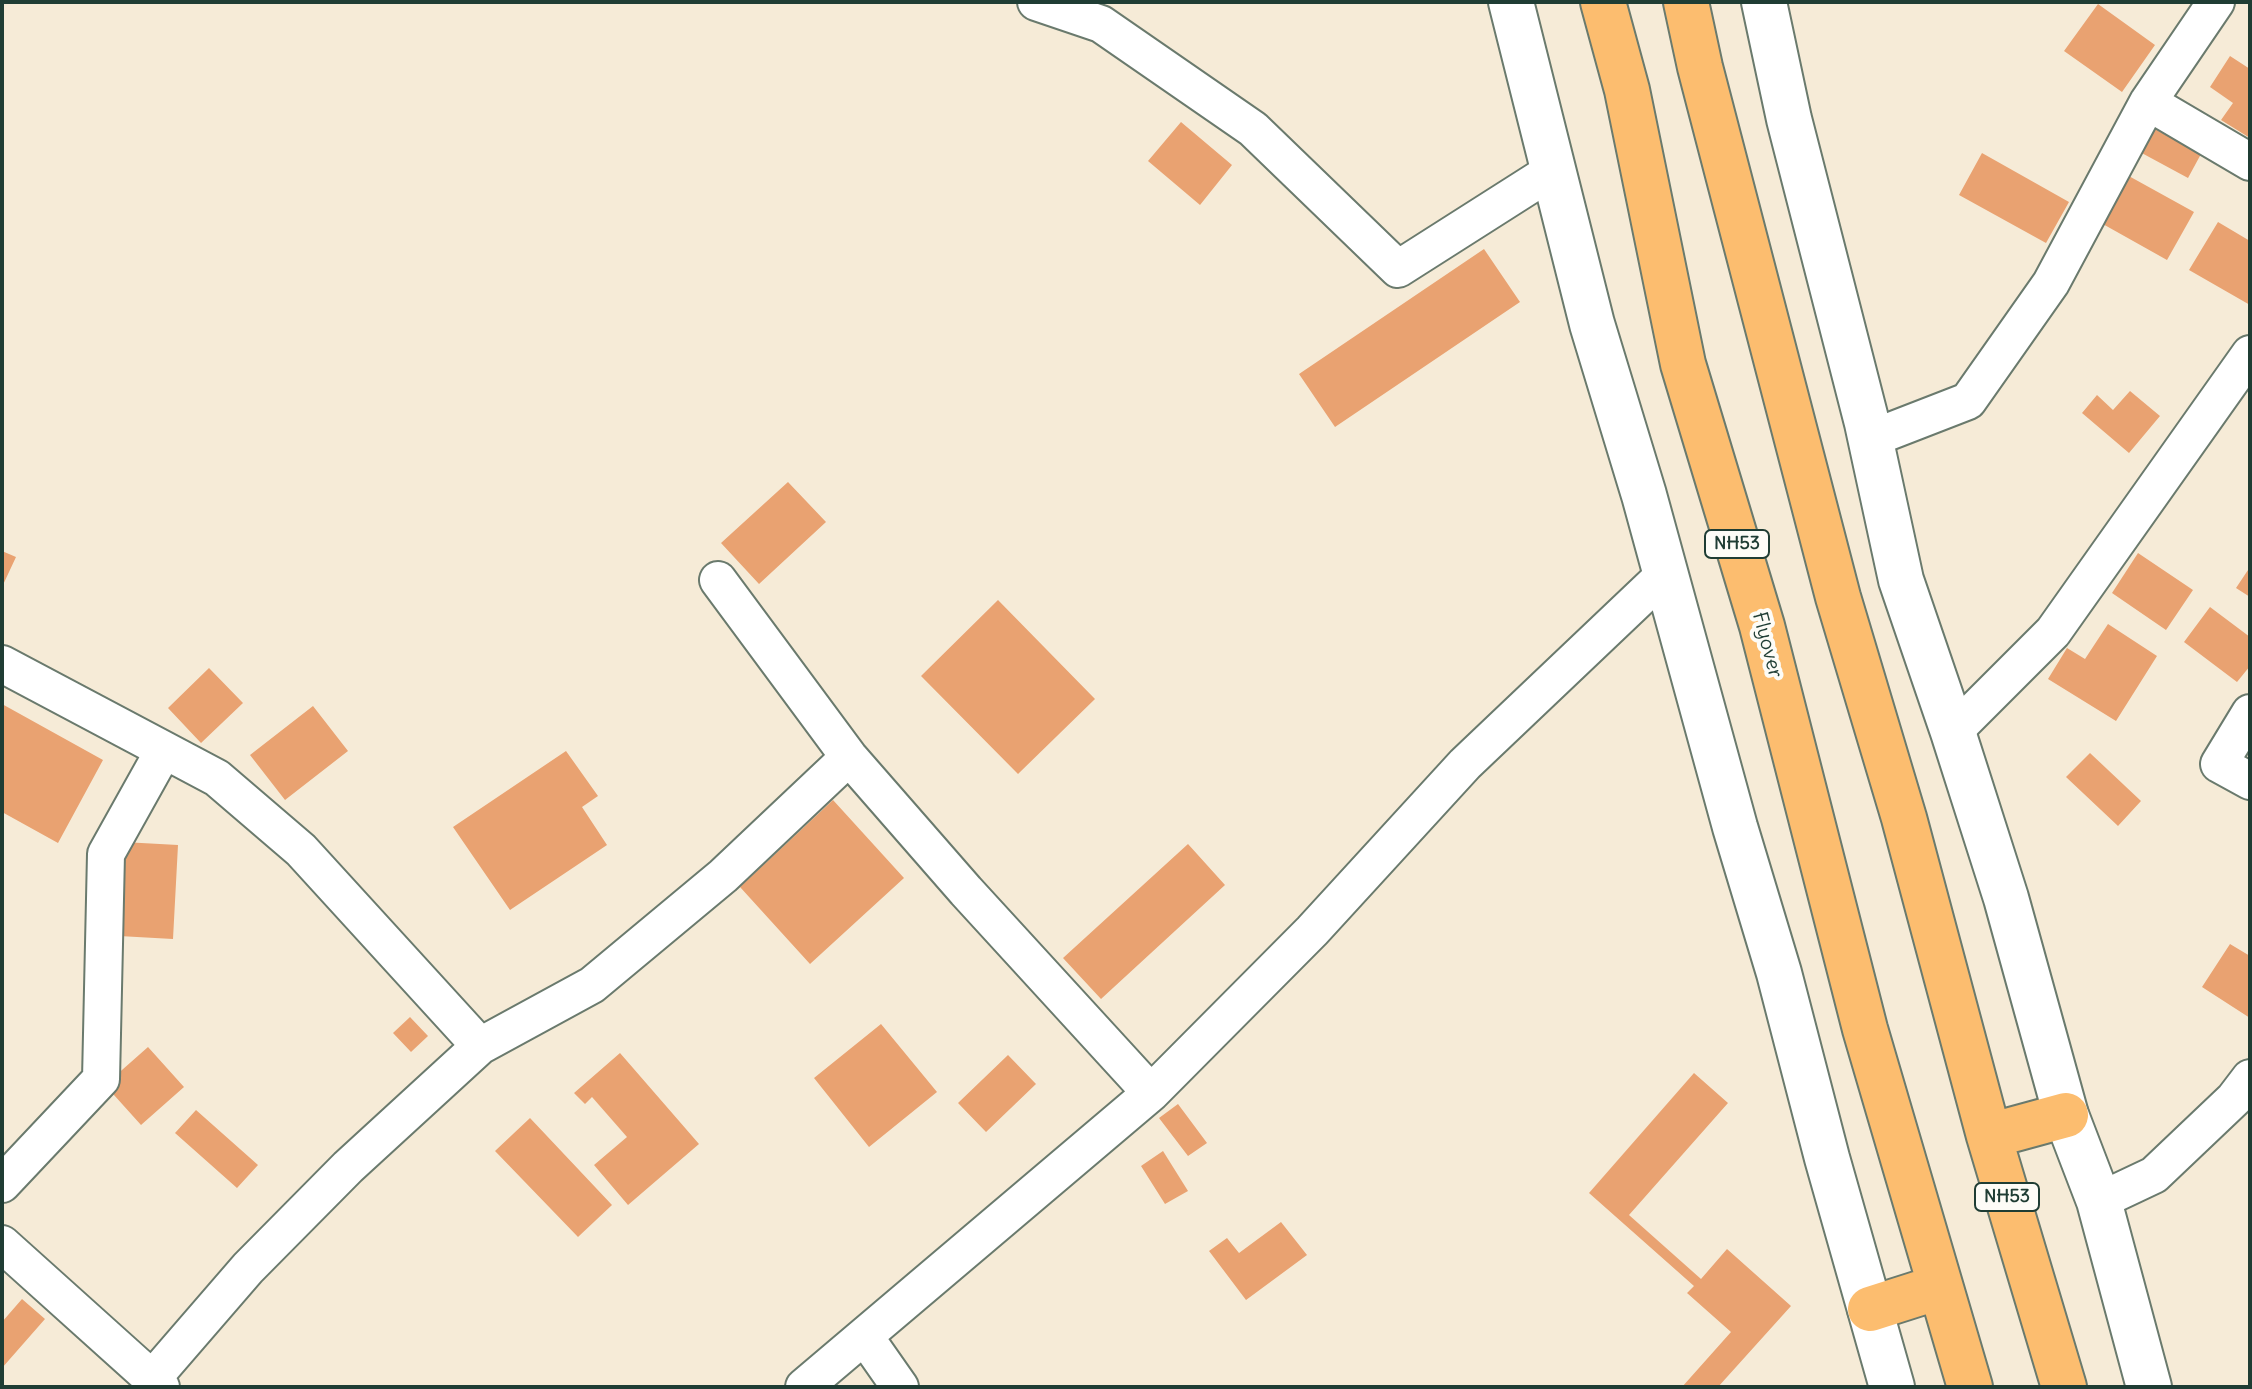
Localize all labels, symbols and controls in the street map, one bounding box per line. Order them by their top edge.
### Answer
road number: NH53 [1705,530,1769,558]
street label: Flyover [1747,610,1787,680]
road number: NH53 [1975,1183,2039,1211]

